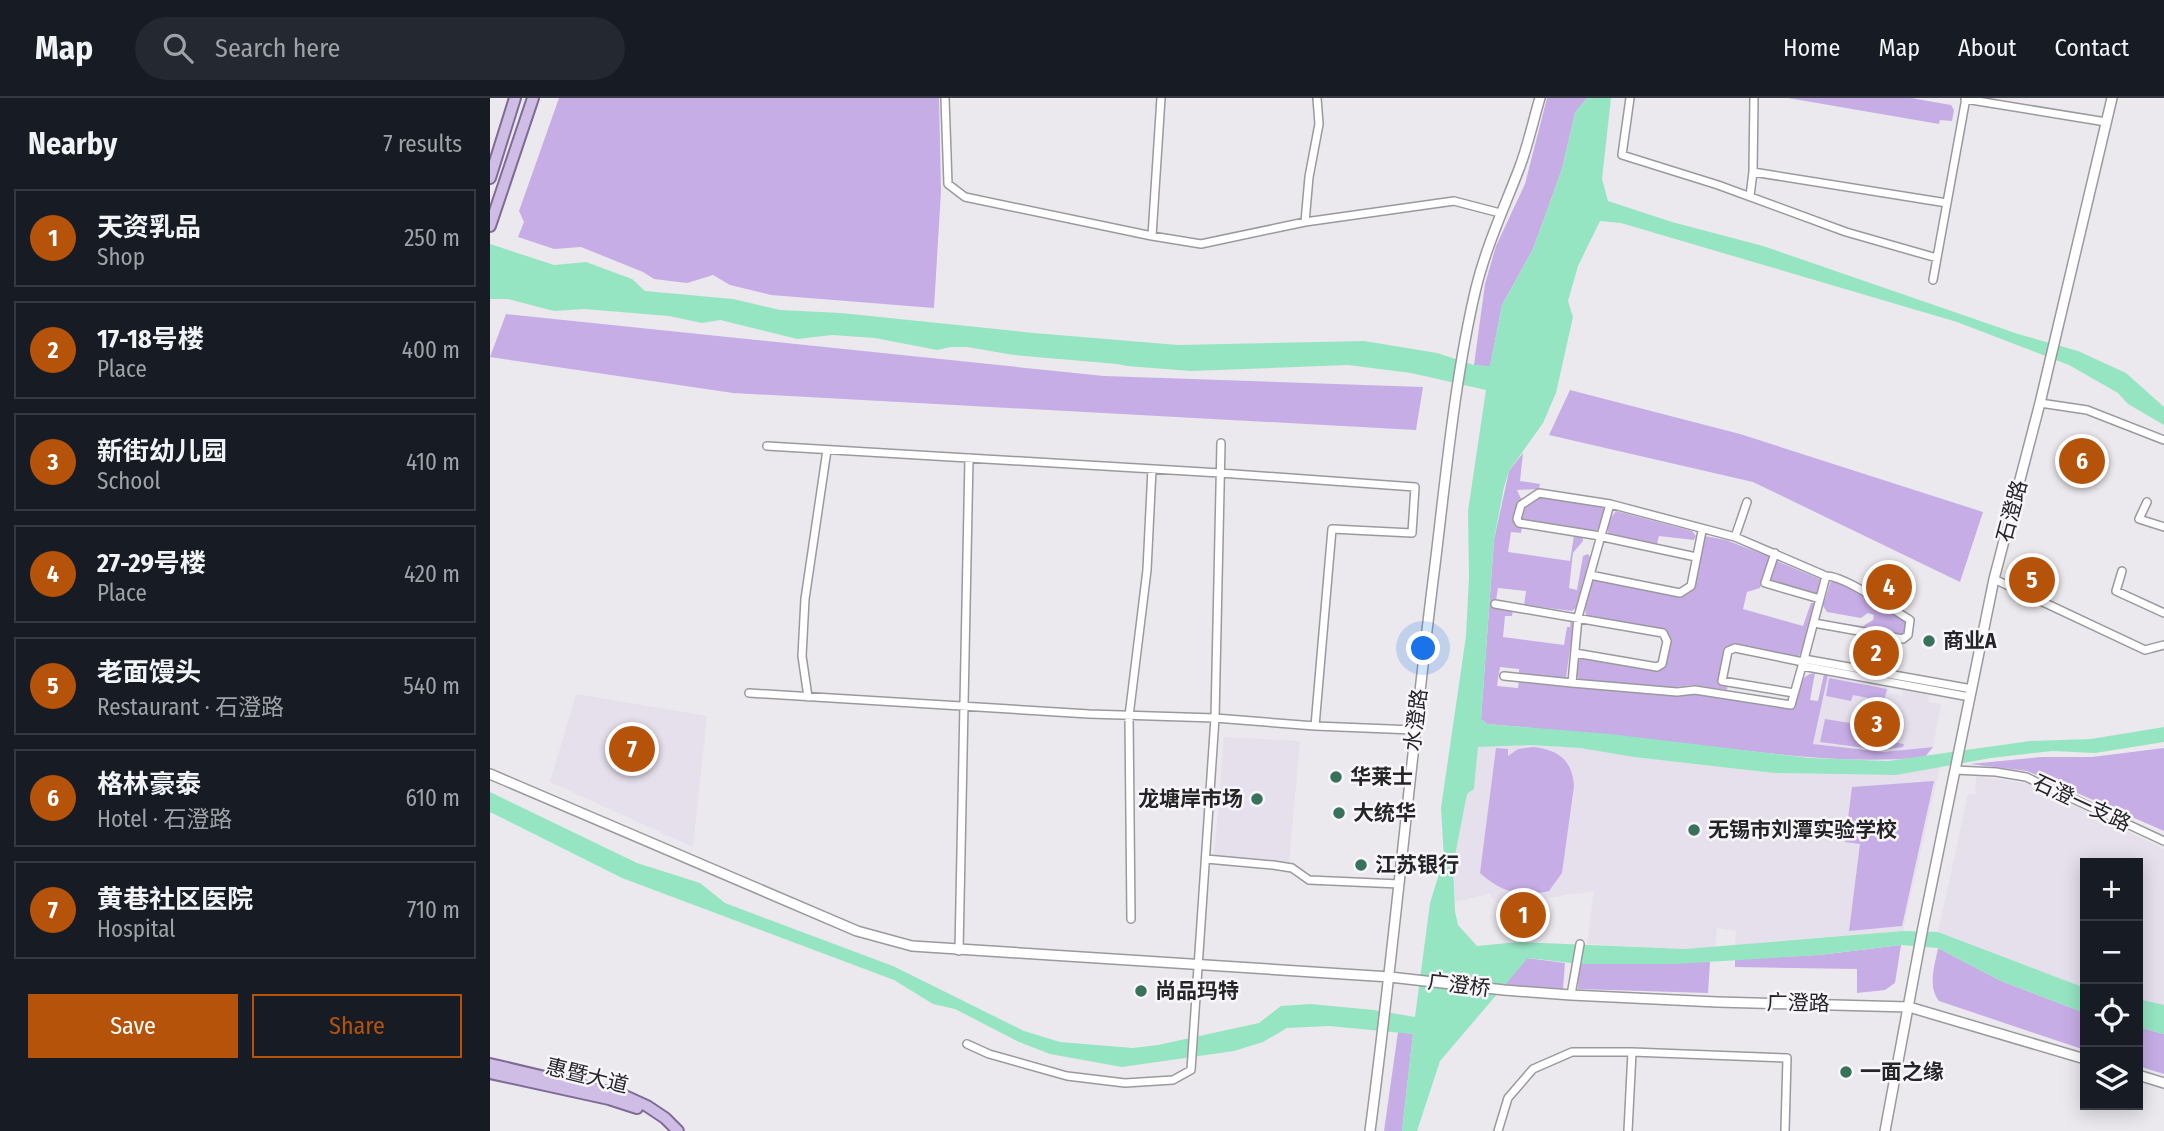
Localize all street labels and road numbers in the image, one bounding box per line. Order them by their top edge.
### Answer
street label: 石澄路 [1991,477,2033,545]
street label: 水澄路 [1399,687,1433,753]
street label: 石澄一支路 [2029,769,2135,837]
street label: 广澄桥 [1426,968,1492,1002]
street label: 广澄路 [1766,989,1830,1017]
street label: 惠暨大道 [543,1053,631,1099]

